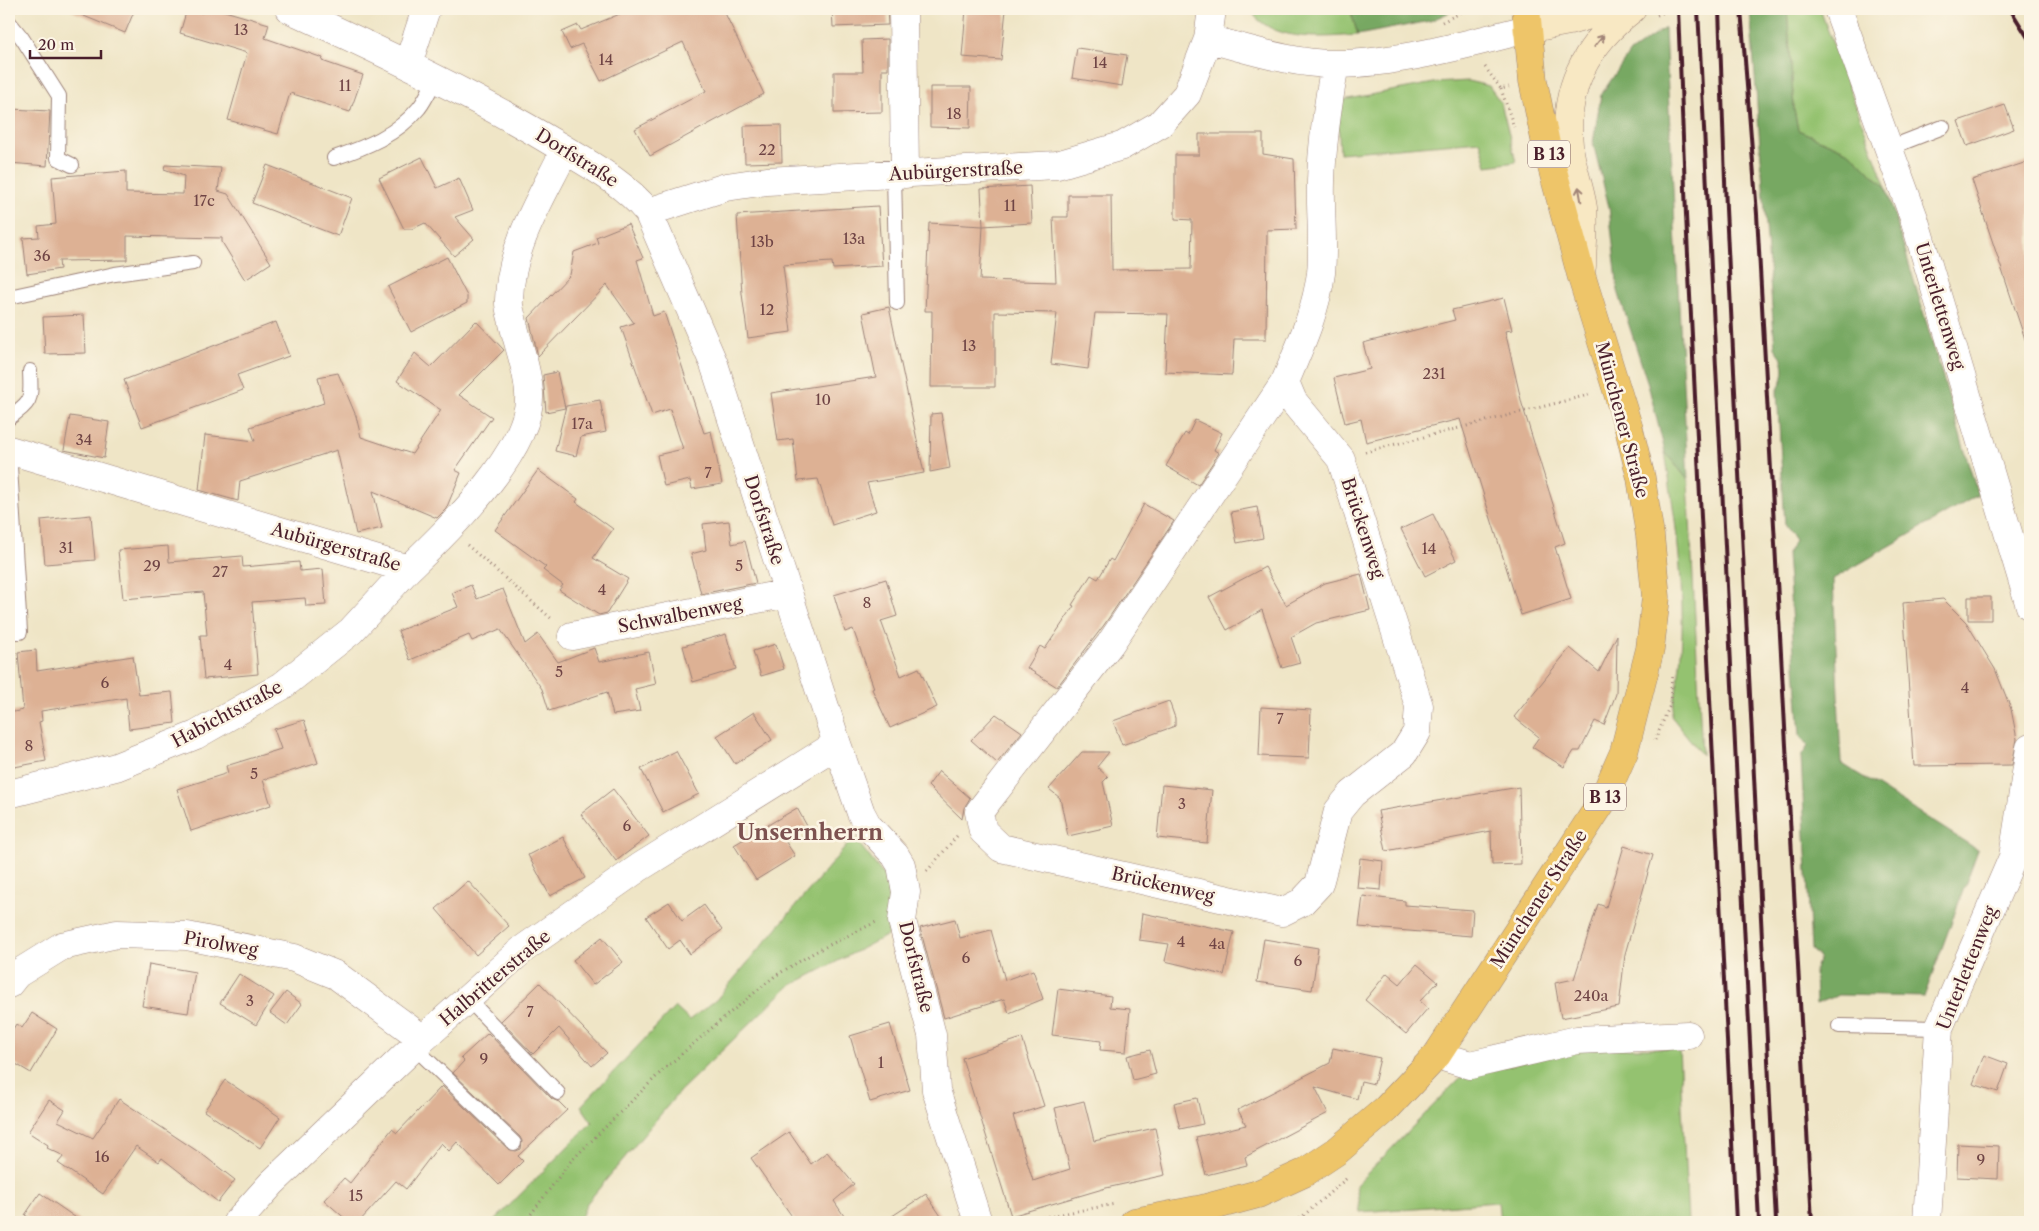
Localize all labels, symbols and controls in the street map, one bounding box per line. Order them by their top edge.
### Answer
house number: 13 [234,20,248,39]
scale bar [30,28,101,60]
text: 20 m [38,35,74,54]
one-way arrow [1594,35,1605,48]
house number: 14 [599,50,613,69]
house number: 14 [1093,53,1107,72]
house number: 11 [339,76,352,95]
house number: 18 [946,104,962,123]
street label: Dorfstraße [532,124,622,192]
house number: 22 [758,140,776,159]
road number: B 13 [1528,140,1570,168]
street label: Aubürgerstraße [887,157,1024,186]
one-way arrow [1575,187,1585,203]
house number: 17c [193,191,215,210]
house number: 11 [1004,196,1017,215]
house number: 13a [843,229,865,248]
house number: 13b [750,232,774,251]
street label: Unterlettenweg [1910,240,1970,373]
house number: 36 [33,246,51,265]
house number: 12 [760,300,774,319]
house number: 13 [962,336,976,355]
street label: Münchener Straße [1591,339,1653,501]
house number: 231 [1422,364,1446,383]
house number: 10 [815,390,831,409]
house number: 17a [571,414,593,433]
house number: 34 [76,430,92,449]
house number: 7 [704,463,712,482]
street label: Dorfstraße [739,472,789,568]
street label: Brückenweg [1336,475,1390,582]
street label: Aubürgerstraße [268,518,403,576]
house number: 31 [59,538,74,557]
house number: 14 [1422,539,1436,558]
house number: 29 [143,556,161,575]
house number: 5 [735,556,743,575]
house number: 27 [212,562,229,581]
house number: 4 [598,580,606,599]
street label: Schwalbenweg [616,592,744,638]
house number: 8 [863,593,872,612]
house number: 4 [224,655,232,674]
house number: 5 [555,662,563,681]
house number: 6 [101,673,110,692]
street label: Habichtstraße [168,676,286,752]
house number: 4 [1961,678,1969,697]
house number: 7 [1276,709,1284,728]
house number: 8 [25,736,34,755]
house number: 5 [250,764,258,783]
road number: B 13 [1584,784,1626,810]
house number: 3 [1178,794,1186,813]
house number: 6 [623,816,632,835]
district label: Unsernherrn [737,819,883,846]
street label: Münchener Straße [1486,826,1592,972]
street label: Brückenweg [1109,862,1217,908]
street label: Unterlettenweg [1932,902,2002,1033]
street label: Dorfstraße [894,919,938,1015]
street label: Halbritterstraße [435,925,555,1031]
street label: Pirolweg [182,927,260,961]
house number: 4 [1177,932,1185,951]
house number: 4a [1209,934,1225,953]
house number: 6 [962,948,971,967]
house number: 6 [1294,951,1303,970]
house number: 240a [1574,986,1608,1005]
house number: 3 [246,991,254,1010]
house number: 7 [526,1002,534,1021]
house number: 9 [480,1049,488,1068]
house number: 1 [878,1053,885,1072]
house number: 16 [94,1147,110,1166]
house number: 9 [1977,1150,1985,1169]
house number: 15 [349,1186,363,1205]

